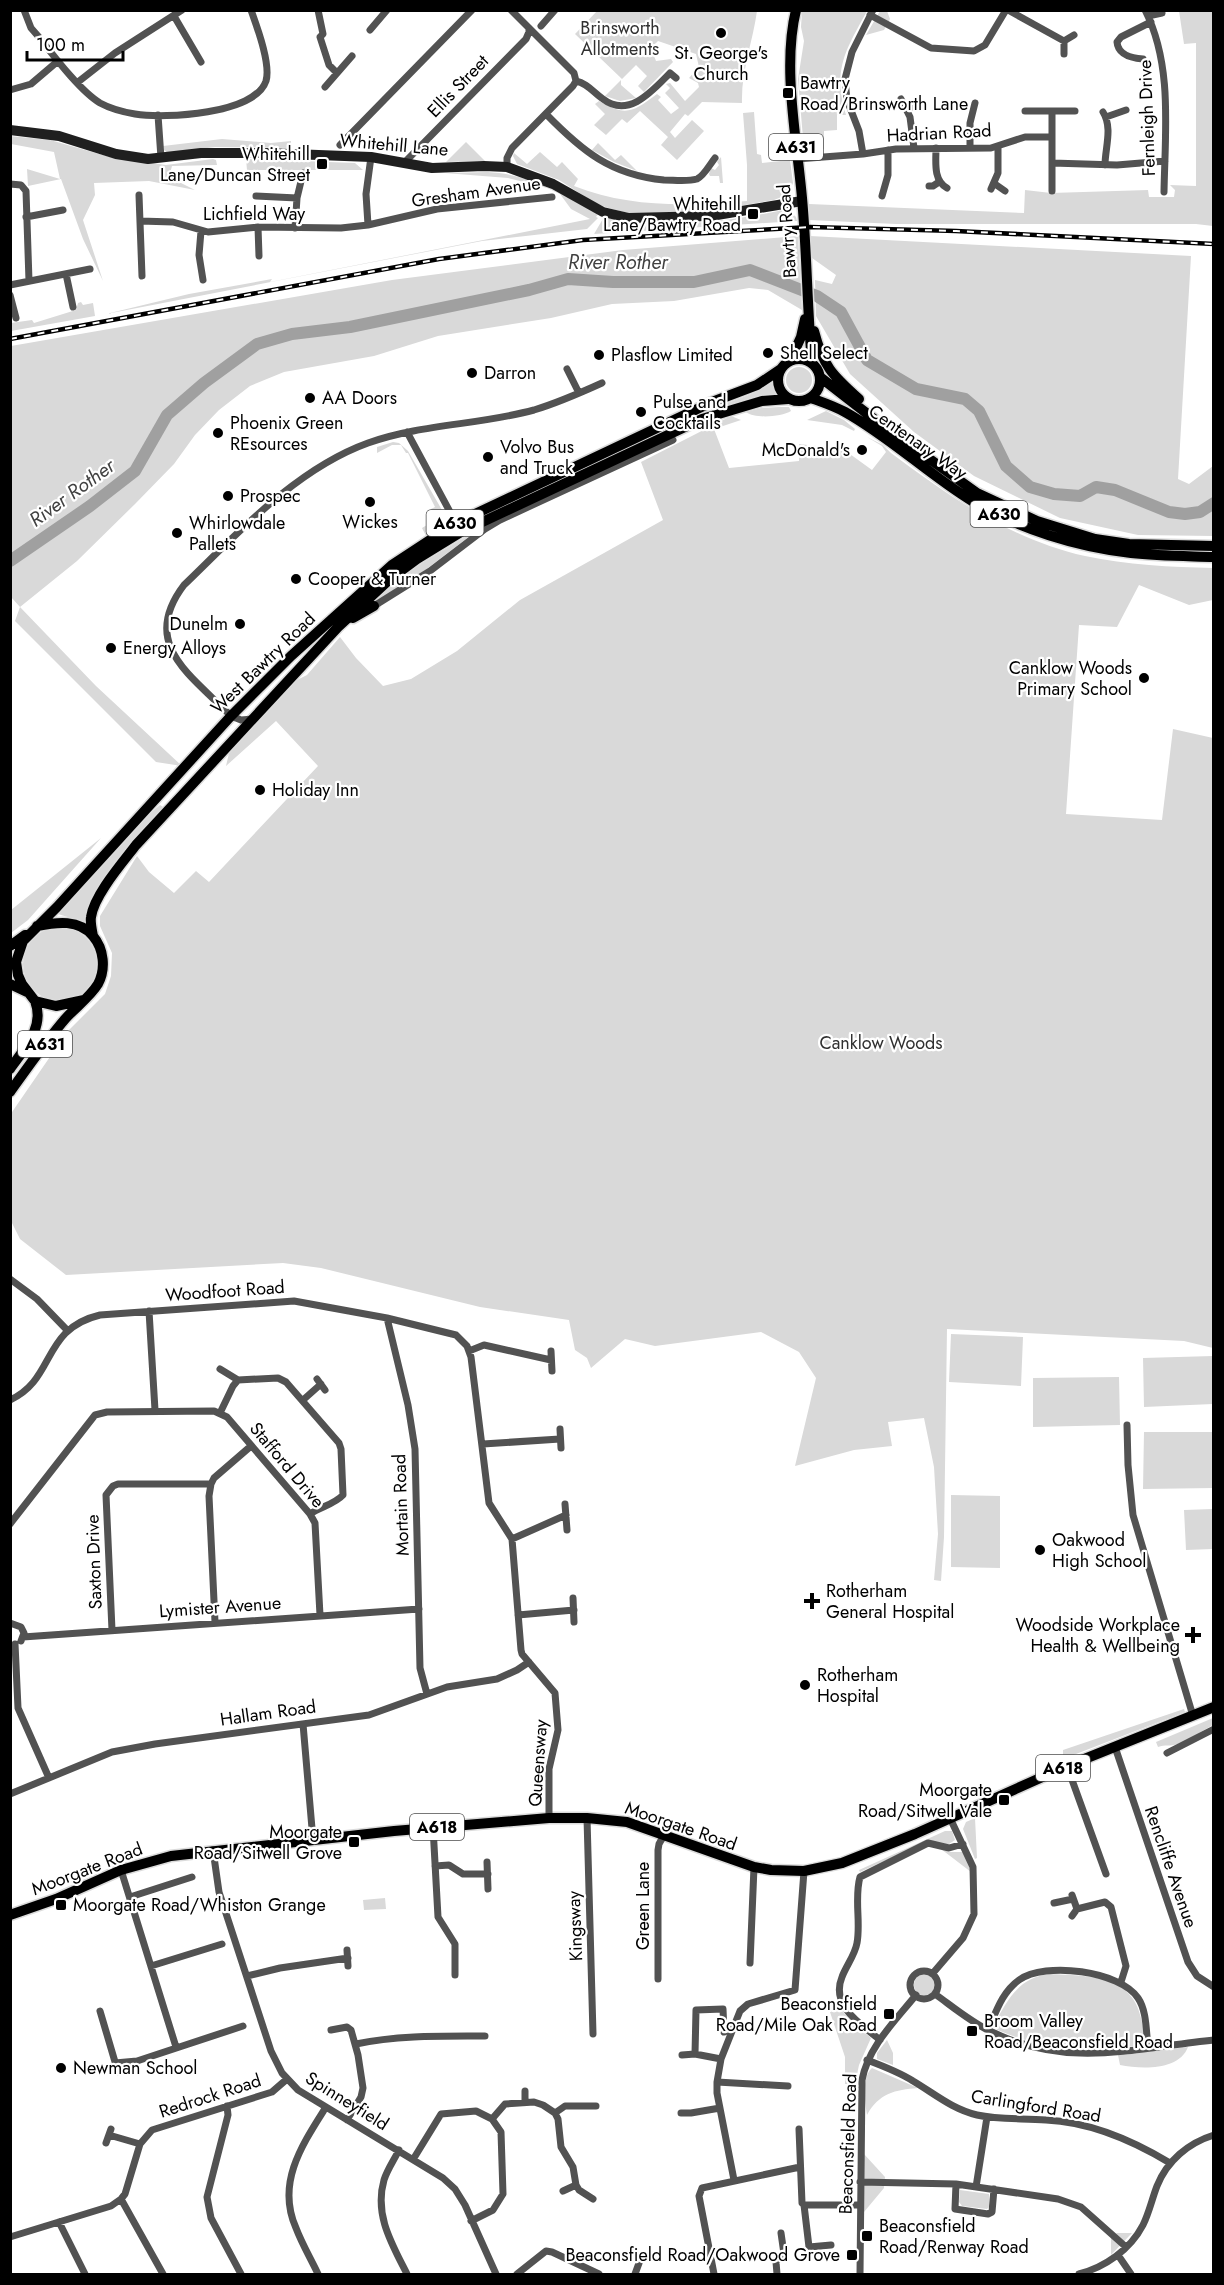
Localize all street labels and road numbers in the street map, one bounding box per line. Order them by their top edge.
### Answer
street label: Ellis Street [421,48,495,123]
street label: Fernleigh Drive [1132,59,1162,177]
street label: Hadrian Road [886,117,992,149]
street label: Whitehill Lane [339,127,449,163]
road number: A631 [769,134,823,160]
street label: Gresham Avenue [410,170,542,214]
street label: Bawtry Road [771,183,803,279]
street label: Lichfield Way [203,201,305,227]
street label: Centenary Way [863,398,973,486]
road number: A630 [970,501,1028,527]
road number: A630 [426,510,484,536]
street label: West Bawtry Road [205,606,321,720]
road number: A631 [18,1031,72,1057]
street label: Woodfoot Road [164,1274,286,1308]
street label: Stafford Drive [243,1416,331,1514]
street label: Mortain Road [386,1454,416,1556]
street label: Saxton Drive [79,1514,109,1610]
street label: Lymister Avenue [158,1590,282,1624]
street label: Hallam Road [218,1693,318,1733]
street label: Queensway [522,1718,554,1808]
road number: A618 [1036,1755,1090,1781]
street label: Moorgate Road [622,1795,740,1857]
street label: Rencliffe Avenue [1138,1803,1204,1931]
road number: A618 [410,1814,464,1840]
street label: Moorgate Road [28,1836,146,1902]
street label: Green Lane [630,1862,656,1950]
street label: Kingsway [561,1890,589,1962]
street label: Spinneyfield [300,2065,394,2137]
street label: Redrock Road [156,2067,264,2125]
street label: Beaconsfield Road [833,2073,863,2215]
street label: Carlingford Road [969,2083,1103,2129]

